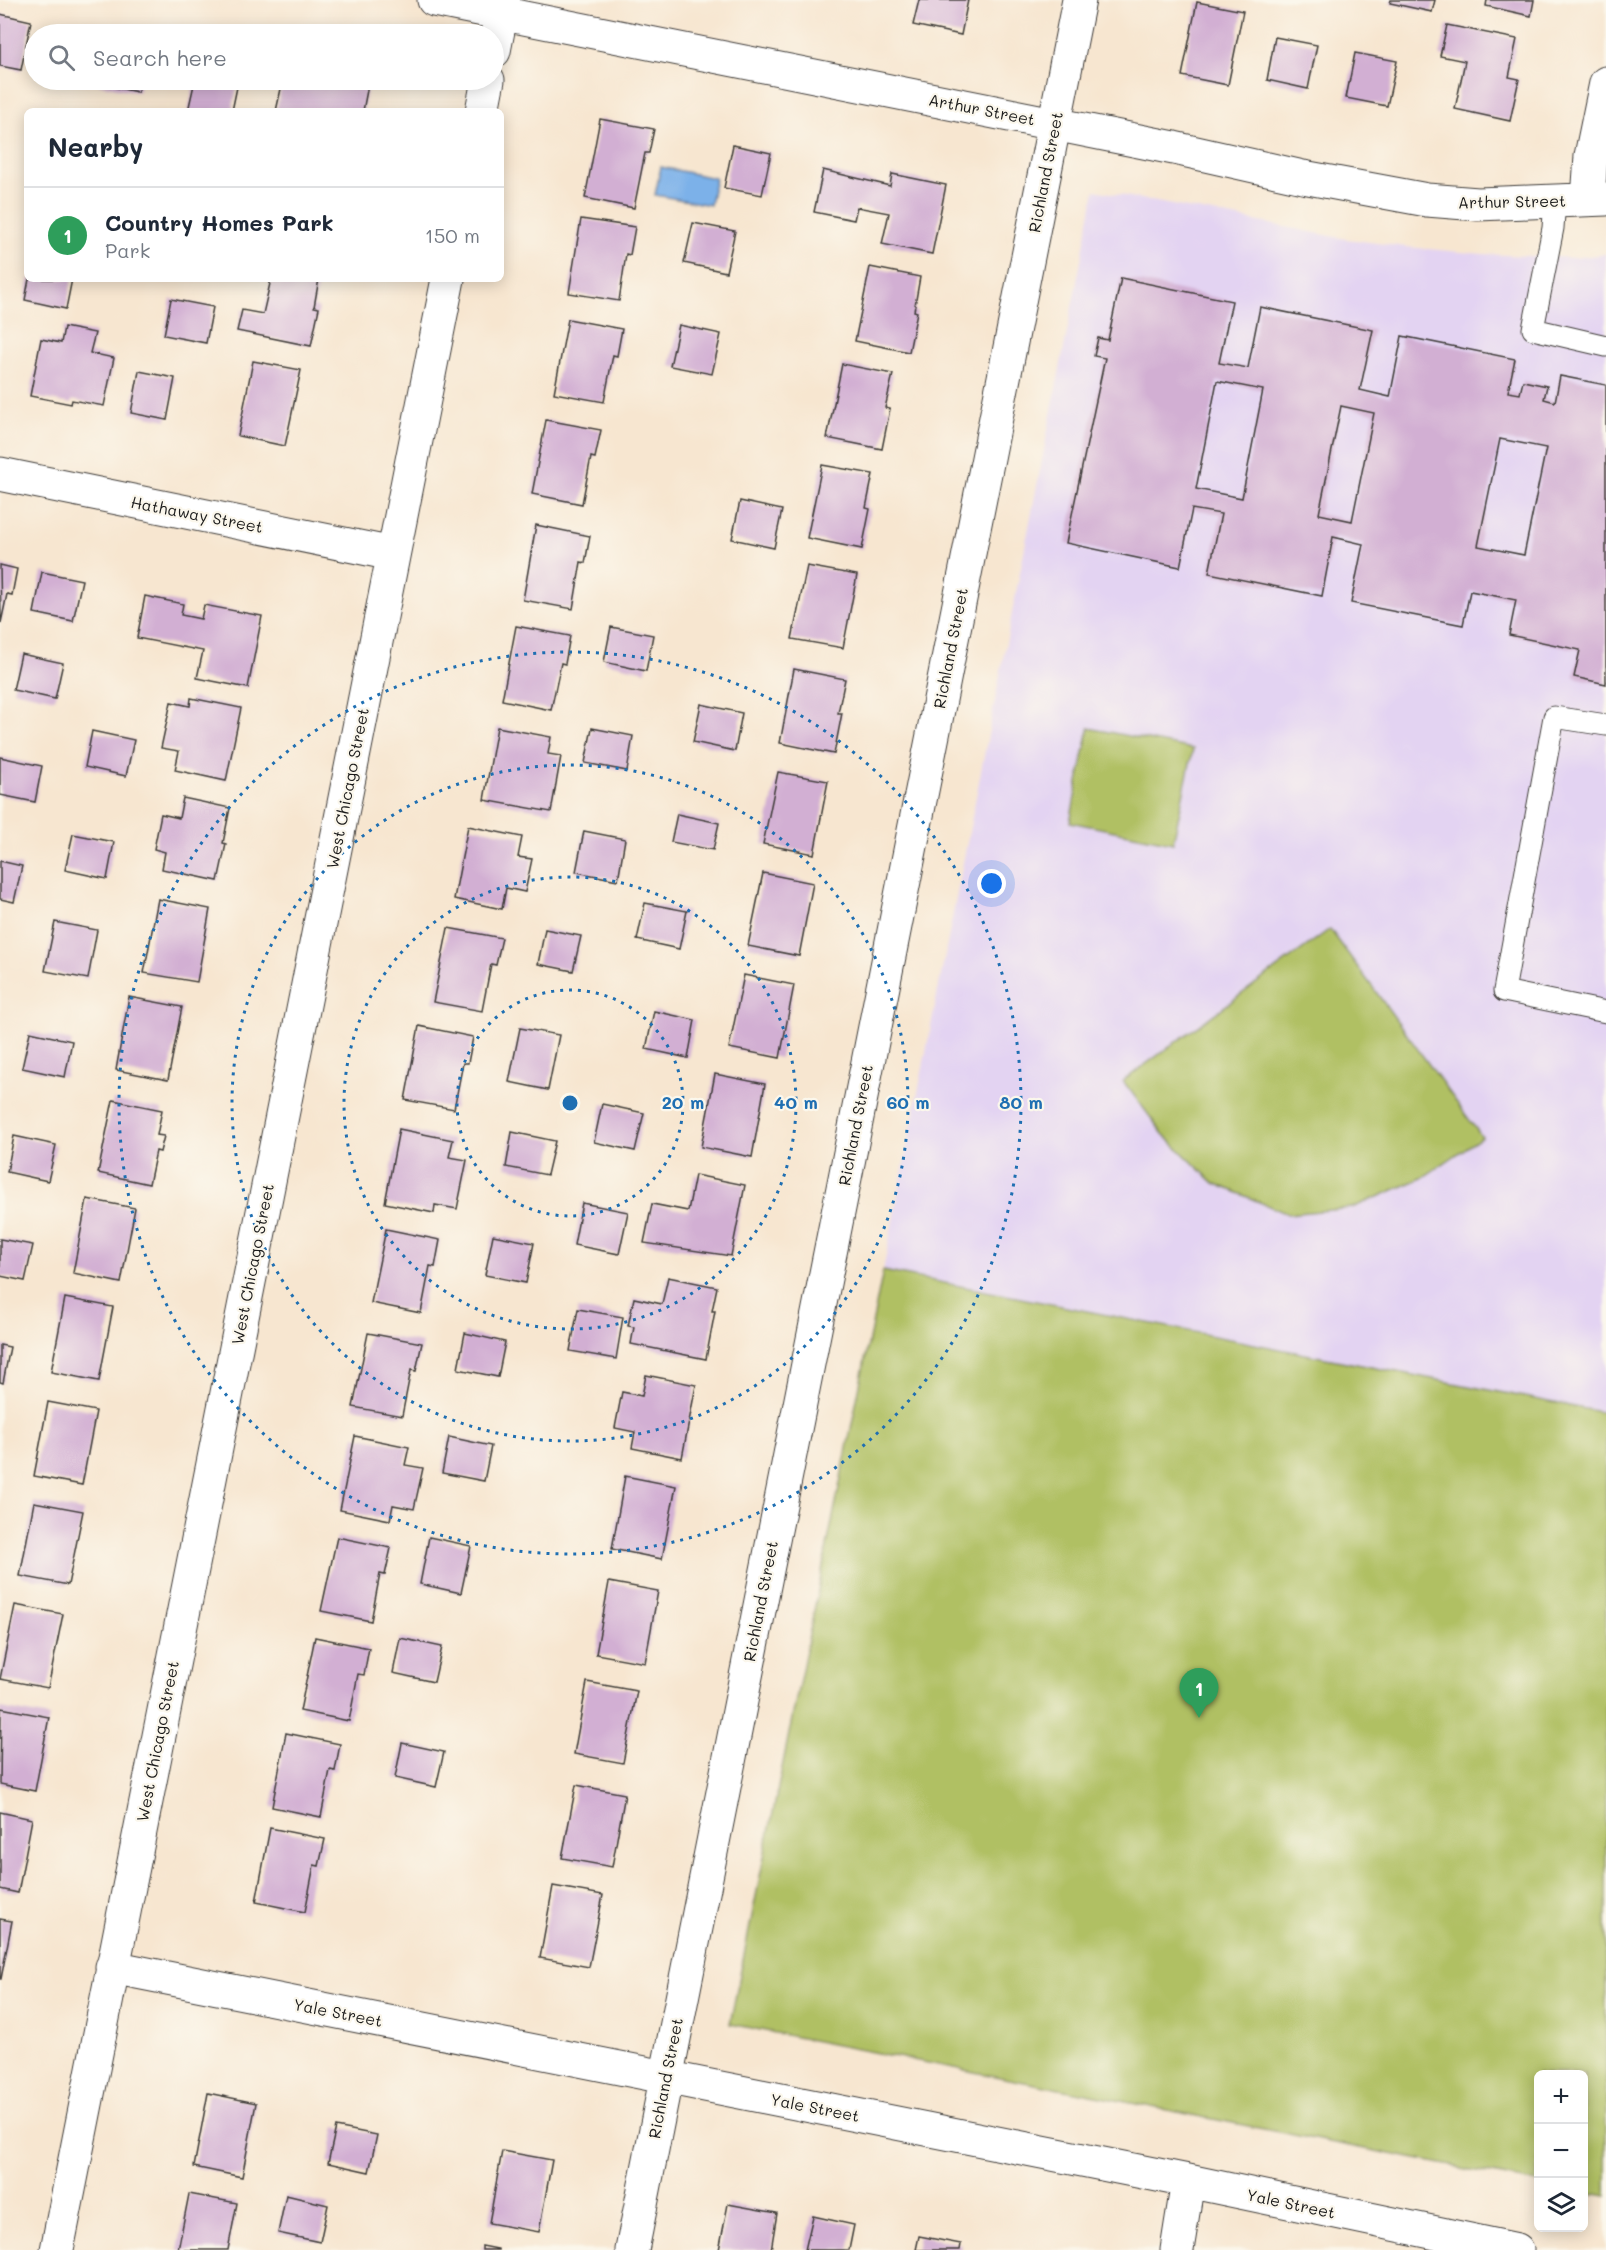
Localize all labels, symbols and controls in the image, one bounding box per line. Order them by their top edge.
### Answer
search box [24,24,504,90]
icon: search [45,41,78,74]
text: Search here [93,43,227,72]
street label: Arthur Street [927,88,1037,130]
street label: Richland Street [1023,110,1067,234]
text: Nearby [48,130,143,164]
street label: Arthur Street [1458,190,1566,212]
text: Country Homes Park [105,208,334,237]
text: 1 [63,222,72,248]
text: 150 m [425,222,480,248]
text: Park [105,237,150,263]
street label: Hathaway Street [129,491,265,537]
street label: Richland Street [928,586,972,710]
street label: West Chicago Street [321,706,373,870]
your location [977,869,1006,898]
street label: Richland Street [833,1063,877,1187]
text: 20 m [662,1090,704,1114]
text: 40 m [774,1090,818,1114]
text: 60 m [886,1090,930,1114]
text: 80 m [999,1090,1043,1114]
centre of rings [560,1093,580,1113]
street label: West Chicago Street [226,1182,278,1346]
street label: Richland Street [738,1539,782,1663]
street label: West Chicago Street [131,1659,183,1823]
pin: 1 [1180,1668,1218,1718]
street label: Yale Street [292,1993,384,2031]
street label: Richland Street [643,2016,687,2140]
map controls [1534,2070,1588,2232]
button: + [1534,2070,1588,2124]
street label: Yale Street [769,2088,861,2126]
button: − [1534,2124,1588,2178]
button: layers [1534,2178,1588,2232]
street label: Yale Street [1245,2183,1337,2223]

